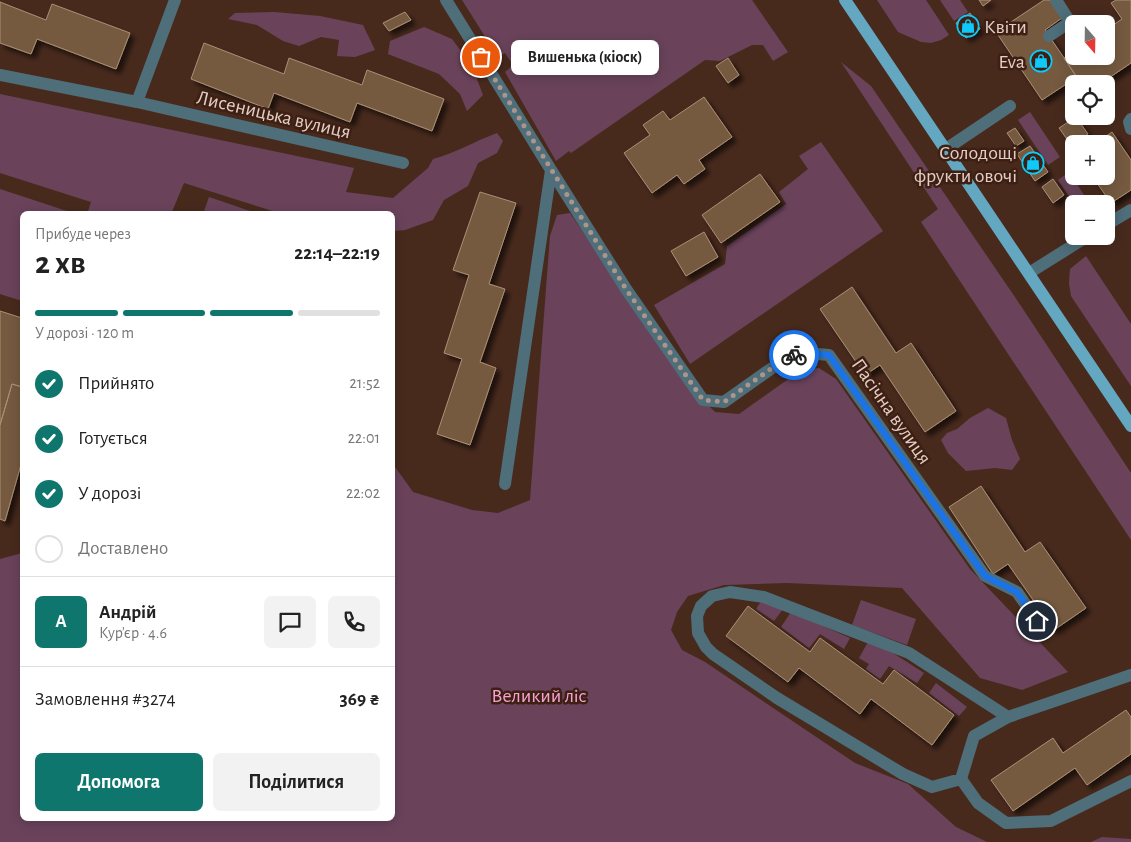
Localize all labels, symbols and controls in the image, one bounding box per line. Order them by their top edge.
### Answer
shop icon: Квіти [956,14,980,38]
north arrow [1065,15,1115,65]
map controls [1065,15,1115,245]
place label: Квіти [984,17,1027,37]
pin [460,36,502,78]
callout: Вишенька (кіоск) [511,40,658,74]
icon: bag [467,43,495,71]
text: Вишенька (кіоск) [528,49,642,65]
shop icon: Eva [1029,49,1053,73]
place label: Eva [999,52,1025,72]
button: locate [1065,75,1115,125]
street label: Лисеницька вулиця [195,88,353,142]
button: + [1065,135,1115,185]
place label: Солодощі фрукти овочі [914,143,1017,186]
shop icon: Солодощі фрукти овочі [1021,151,1045,175]
button: − [1065,195,1115,245]
text: Прибуде через [35,226,131,242]
text: 22:14–22:19 [294,244,380,263]
text: 2 хв [35,247,85,279]
text: У дорозі · 120 m [35,325,134,341]
courier [769,330,819,380]
icon: bike [780,341,808,369]
street label: Пасічна вулиця [847,355,935,468]
icon: check [35,370,63,398]
text: Прийнято [78,374,154,393]
text: 21:52 [350,375,380,391]
icon: check [35,425,63,453]
text: Готується [78,429,148,448]
text: 22:01 [348,430,380,446]
icon: check [35,480,63,508]
text: У дорозі [78,484,141,503]
text: 22:02 [346,485,380,501]
text: Доставлено [78,539,168,558]
button: chat [264,596,316,648]
button: phone [328,596,380,648]
pin [1016,600,1058,642]
text: Андрій [99,603,156,622]
icon: home [1023,607,1051,635]
text: А [55,612,67,631]
text: Кур’єр · 4.6 [99,625,167,641]
park label: Великий ліс [491,686,587,706]
text: Замовлення #3274 [35,690,176,709]
text: 369 ₴ [340,690,380,709]
button: Допомога [35,753,203,811]
button: Поділитися [213,753,380,811]

